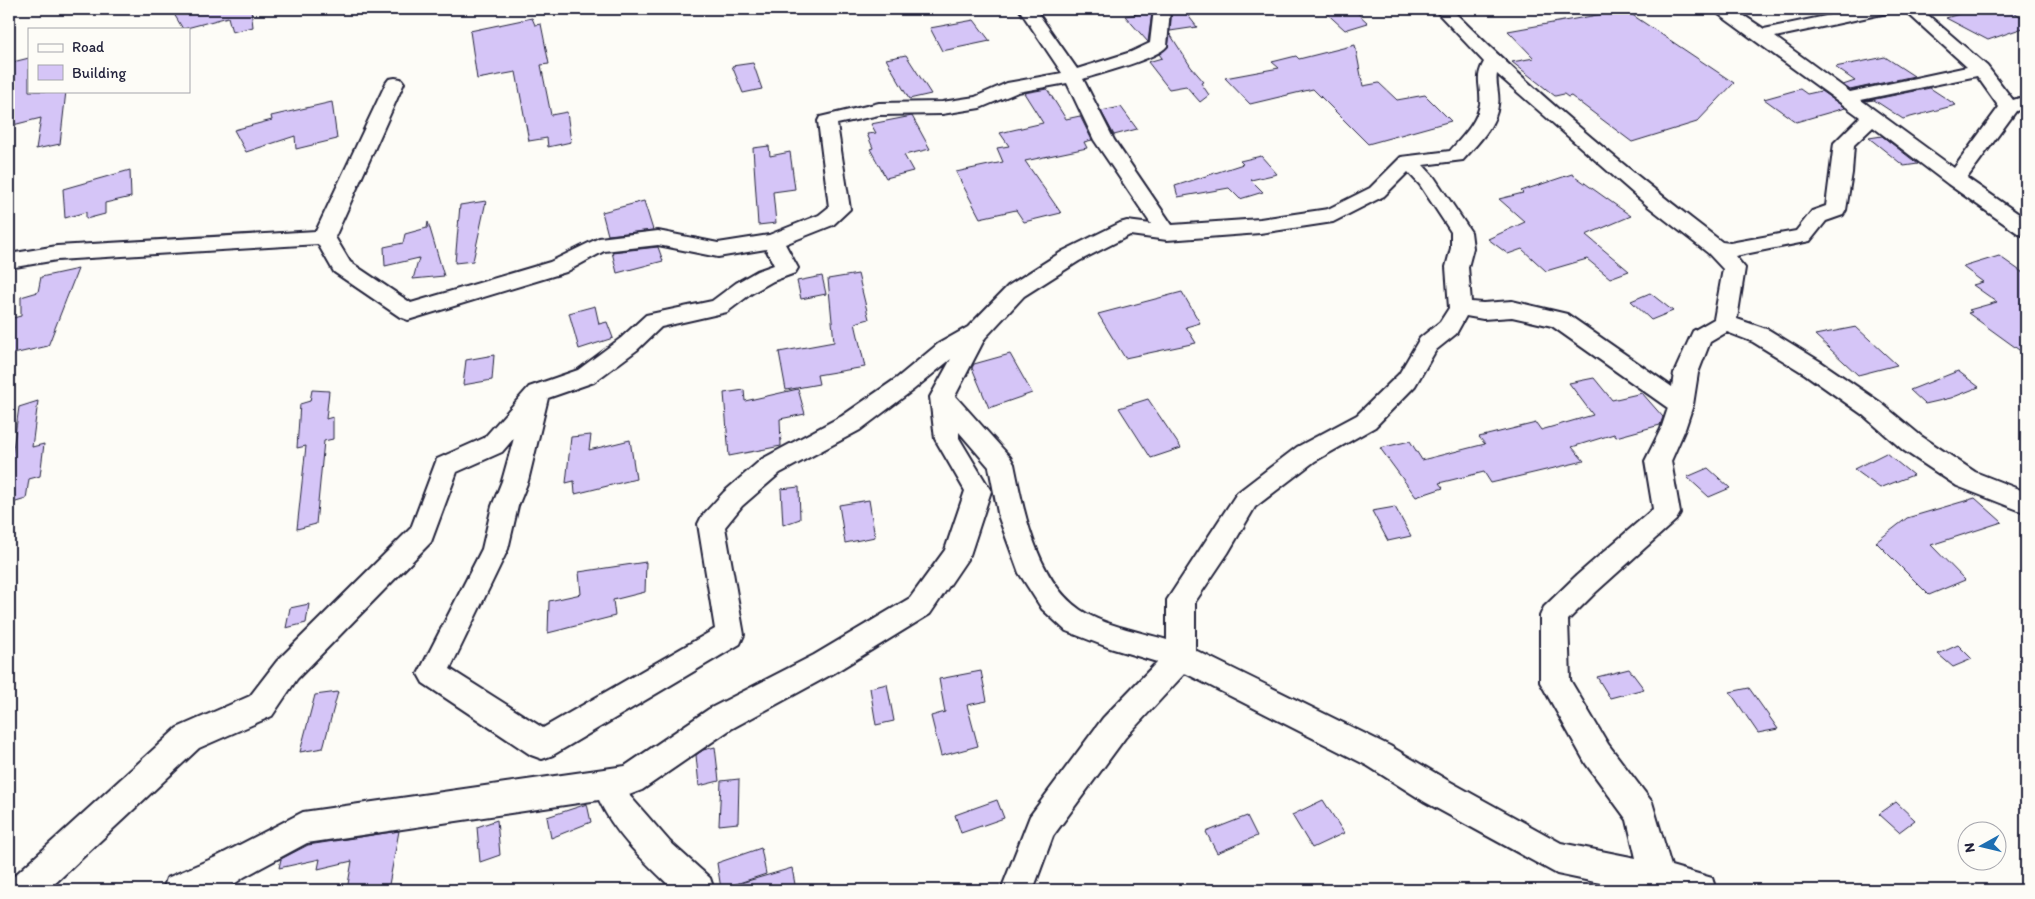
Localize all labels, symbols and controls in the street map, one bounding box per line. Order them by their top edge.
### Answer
legend [28,28,190,92]
text: Road [72,38,105,56]
text: Building [72,64,126,82]
north arrow [1958,822,2008,872]
text: N [1961,842,1979,854]

